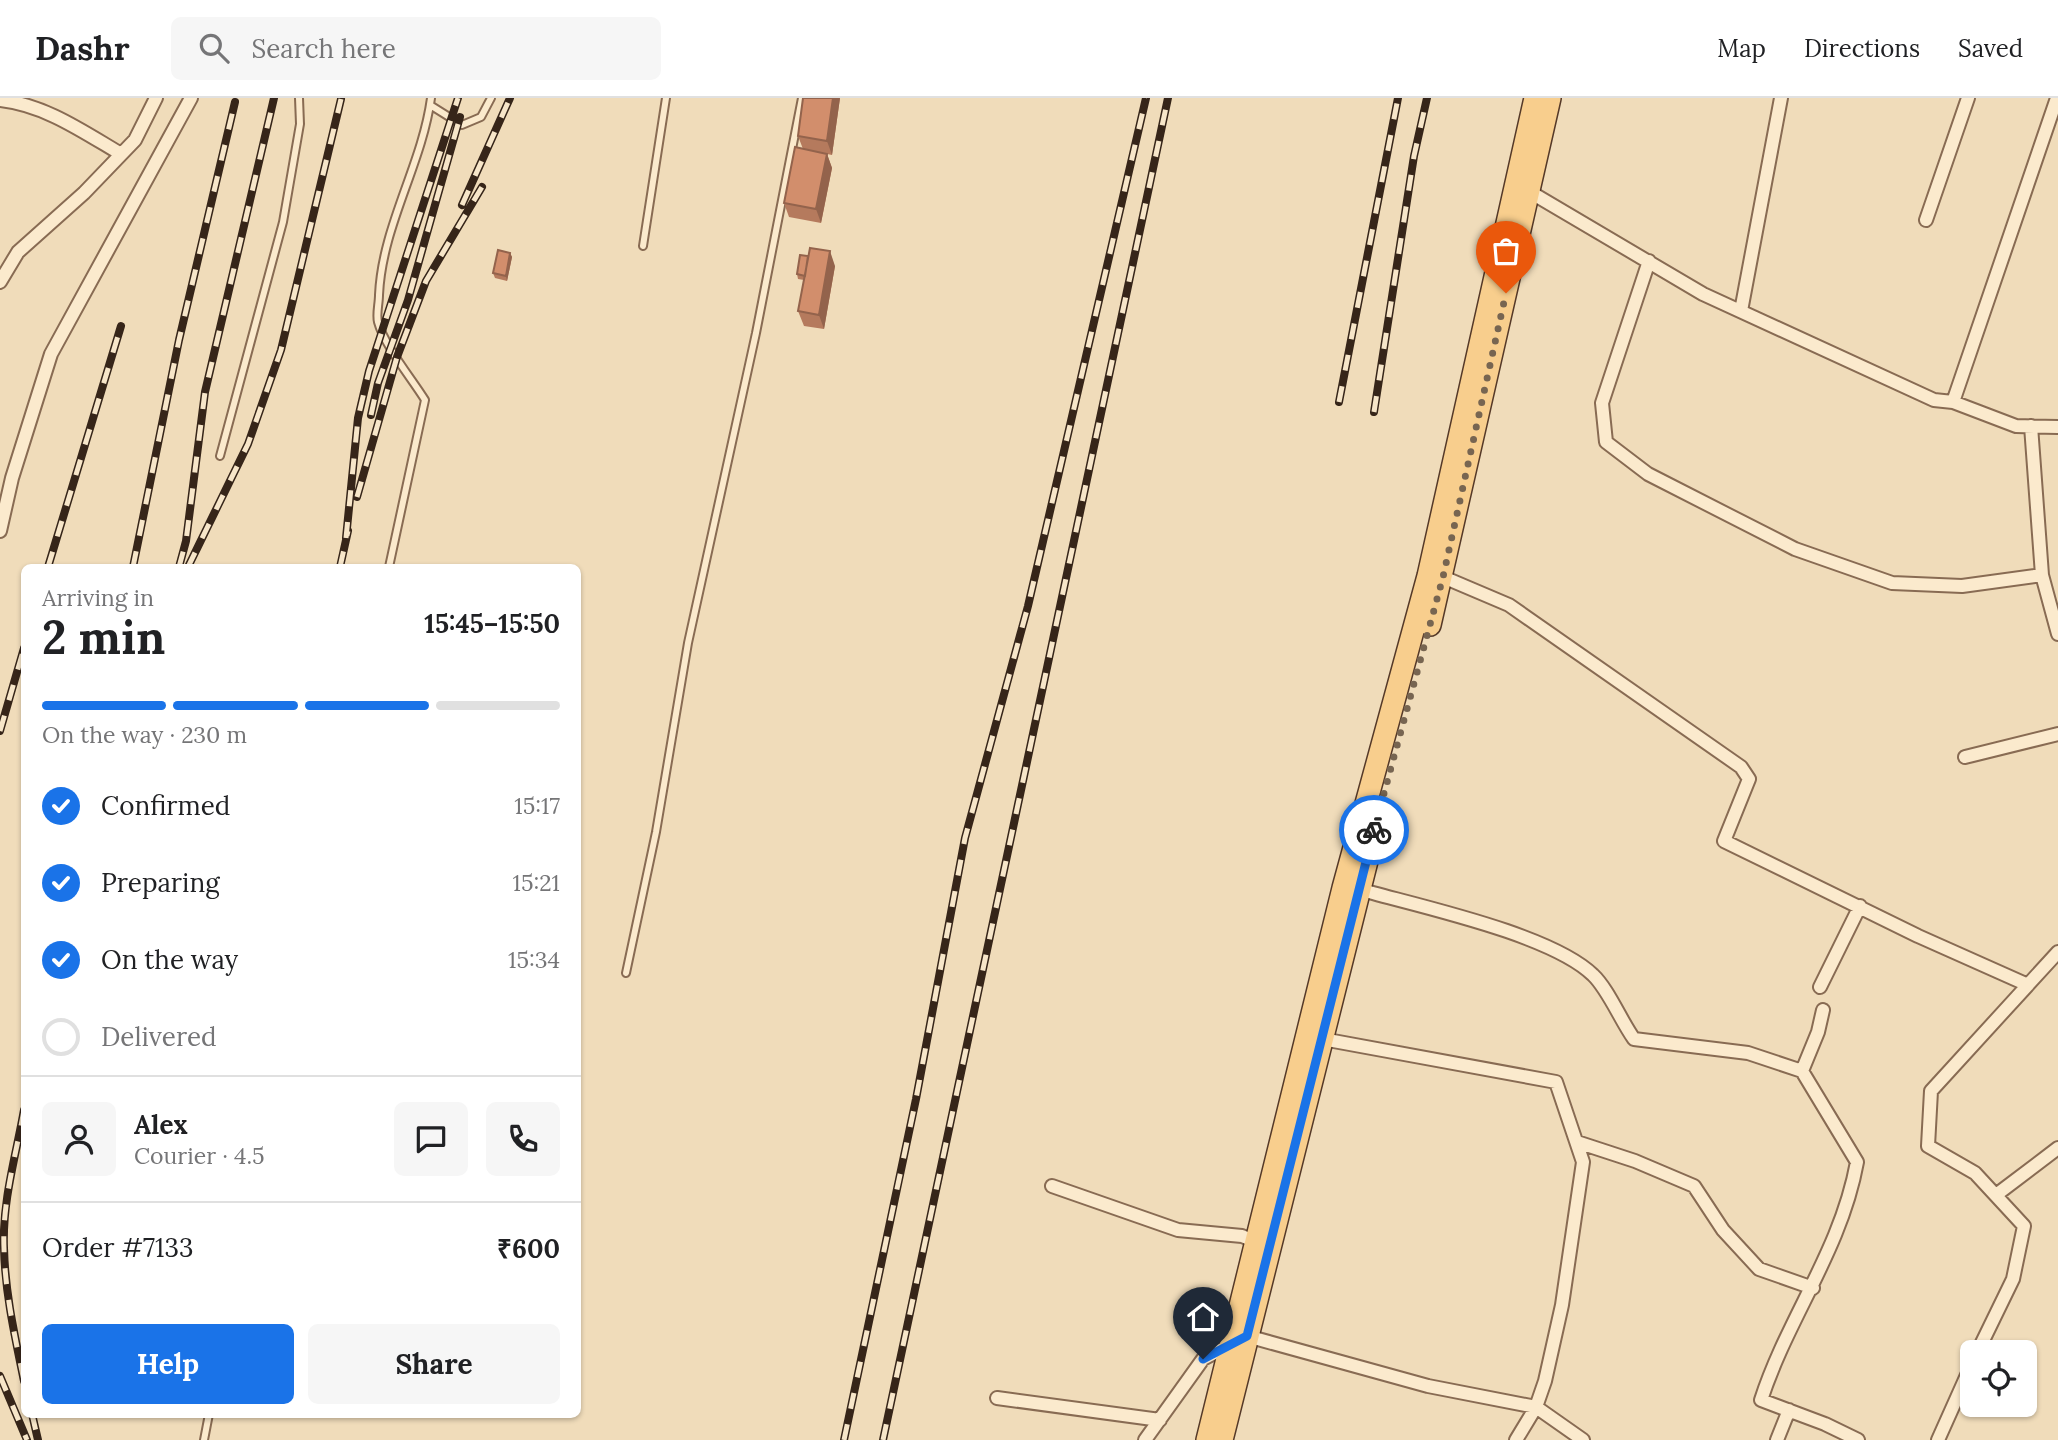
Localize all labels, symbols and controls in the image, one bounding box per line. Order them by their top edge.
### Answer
search box [171,17,661,80]
text: Dashr [35,27,129,69]
icon: search [195,29,233,67]
text: Search here [251,32,396,65]
text: Map [1717,33,1766,64]
text: Directions [1804,33,1920,64]
text: Saved [1958,33,2023,64]
pin [1476,221,1536,293]
icon: bag [1487,232,1525,270]
text: Arriving in [42,583,154,612]
text: 15:45–15:50 [424,607,560,640]
text: 2 min [42,608,165,667]
text: On the way · 230 m [42,720,247,749]
icon: check [42,787,80,825]
text: Confirmed [101,789,230,822]
text: 15:17 [514,791,560,820]
courier [1339,795,1409,865]
icon: bike [1355,811,1393,849]
icon: check [42,864,80,902]
text: Preparing [101,866,220,899]
text: 15:21 [513,868,560,897]
icon: check [42,941,80,979]
text: On the way [101,943,238,976]
text: 15:34 [508,945,560,974]
text: Delivered [101,1020,217,1053]
button: person [42,1102,116,1176]
button: chat [394,1102,468,1176]
button: phone [486,1102,560,1176]
text: Alex [134,1108,188,1141]
text: Courier · 4.5 [134,1141,265,1170]
text: Order #7133 [42,1231,193,1264]
text: ₹600 [497,1232,560,1265]
pin [1173,1287,1233,1359]
icon: home [1184,1298,1222,1336]
button: Help [42,1324,294,1404]
button: Share [308,1324,560,1404]
map controls [1960,1340,2037,1417]
button: locate [1960,1340,2037,1417]

